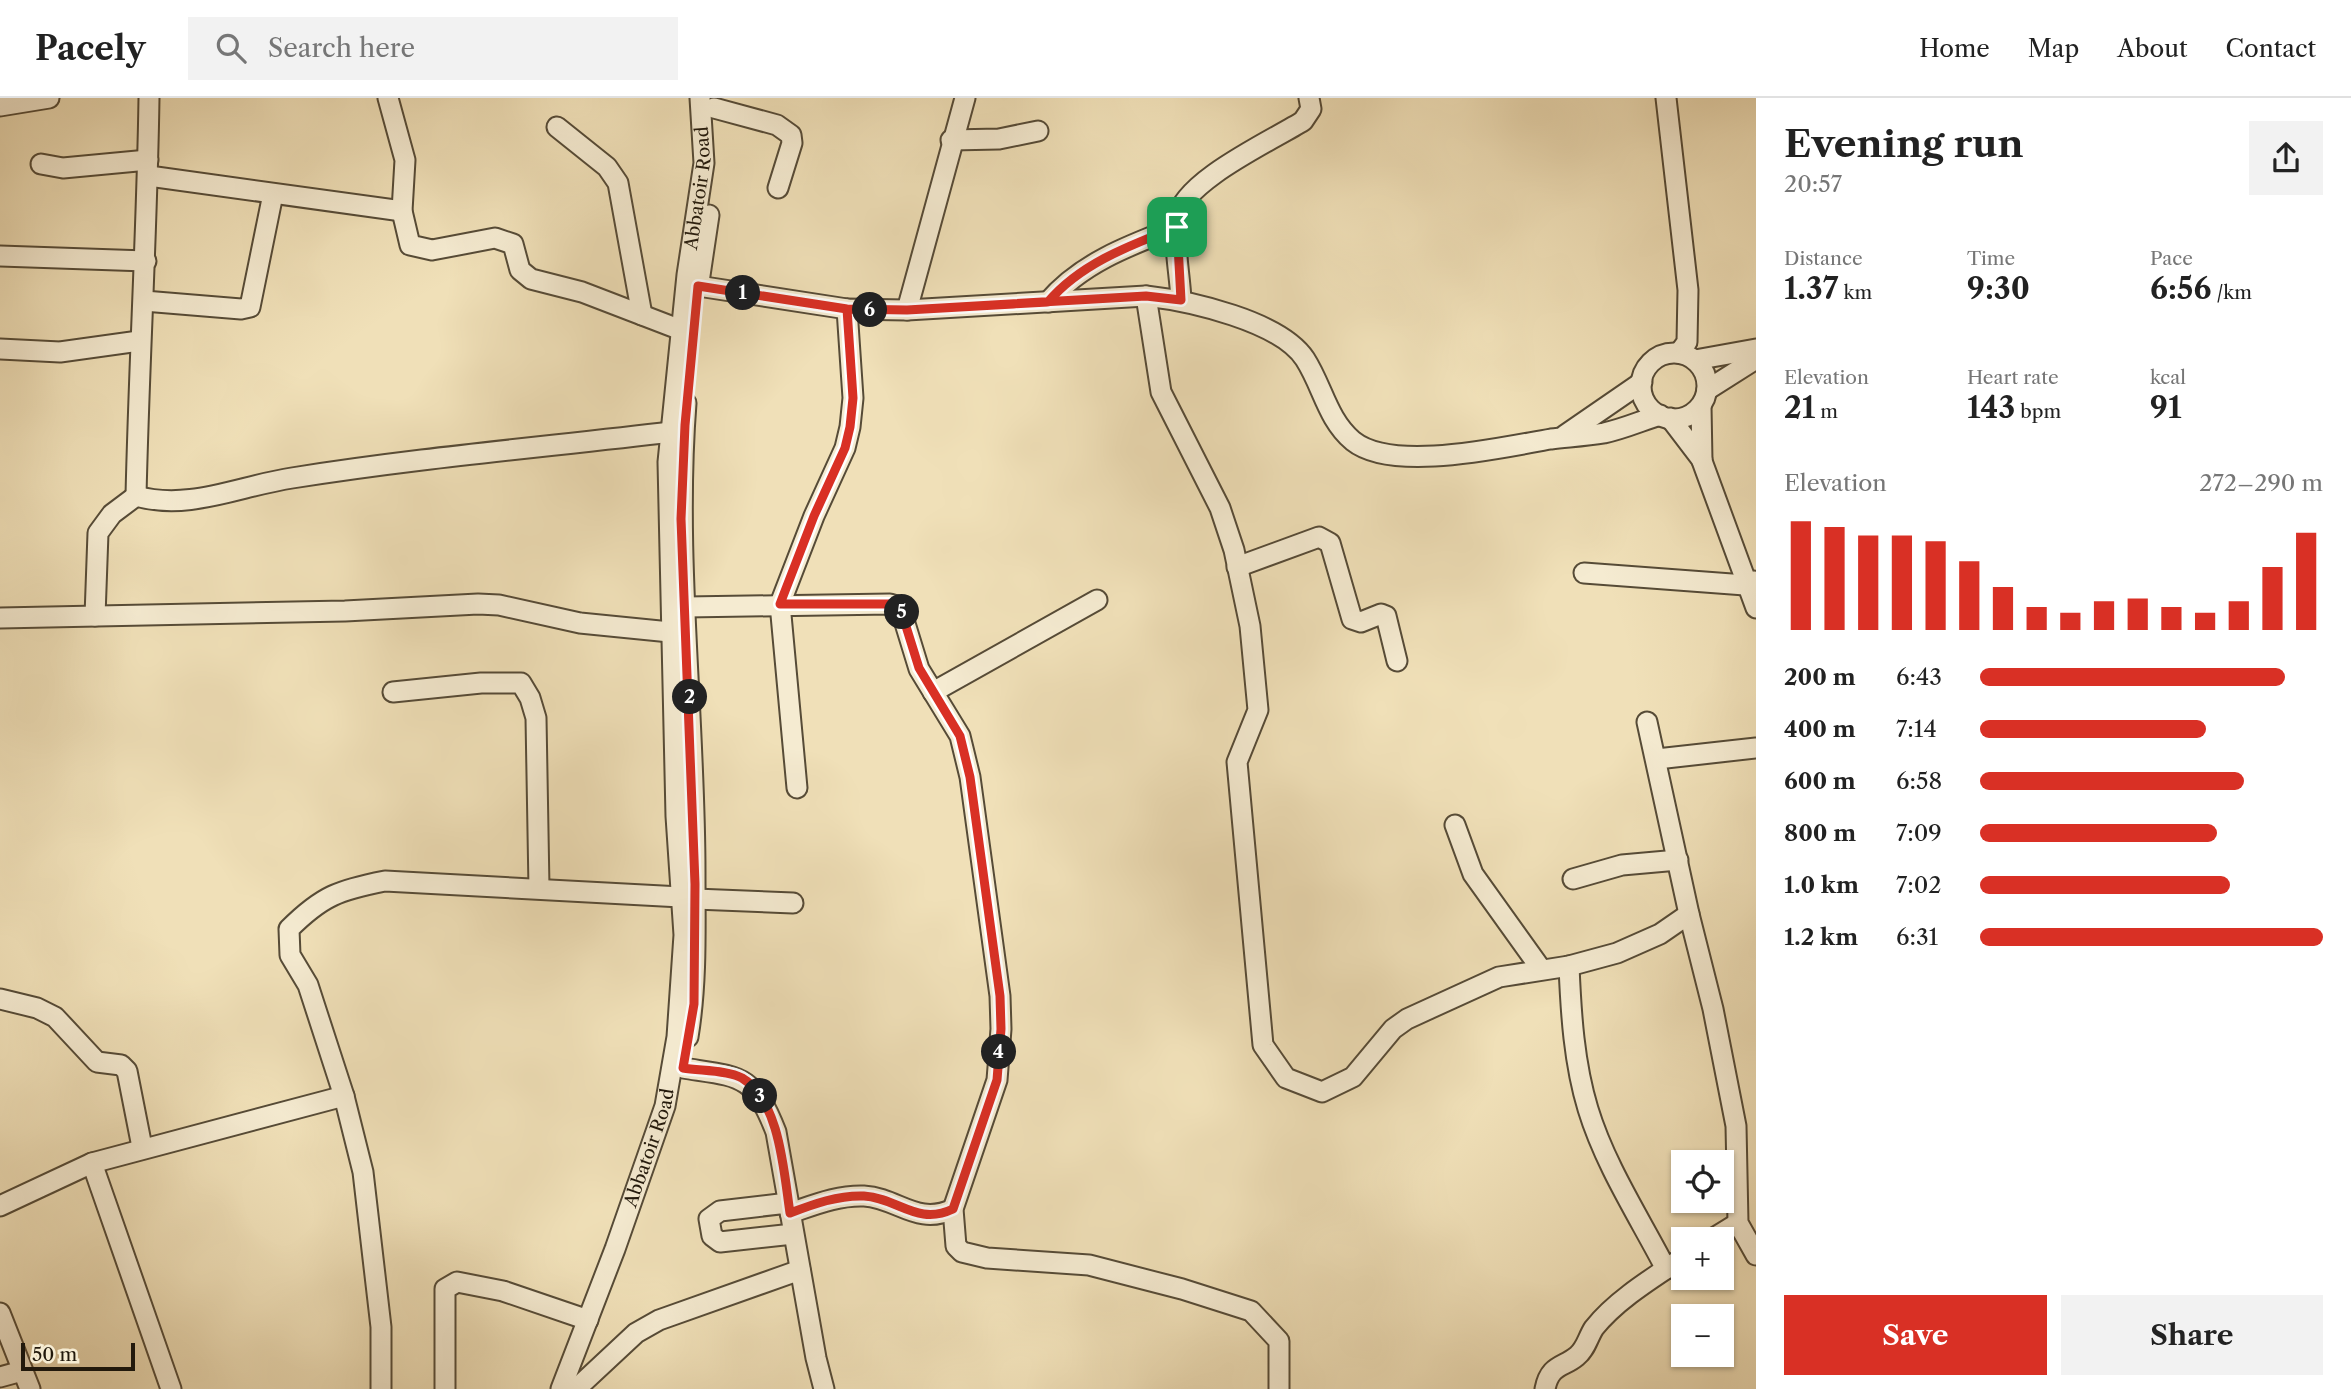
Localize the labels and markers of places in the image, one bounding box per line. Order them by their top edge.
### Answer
pin [1147,197,1207,257]
pin: 1 [726,276,760,310]
pin: 6 [852,292,888,328]
pin: 5 [884,594,920,630]
pin: 2 [672,680,708,714]
pin: 4 [982,1034,1016,1070]
pin: 3 [742,1079,778,1114]

